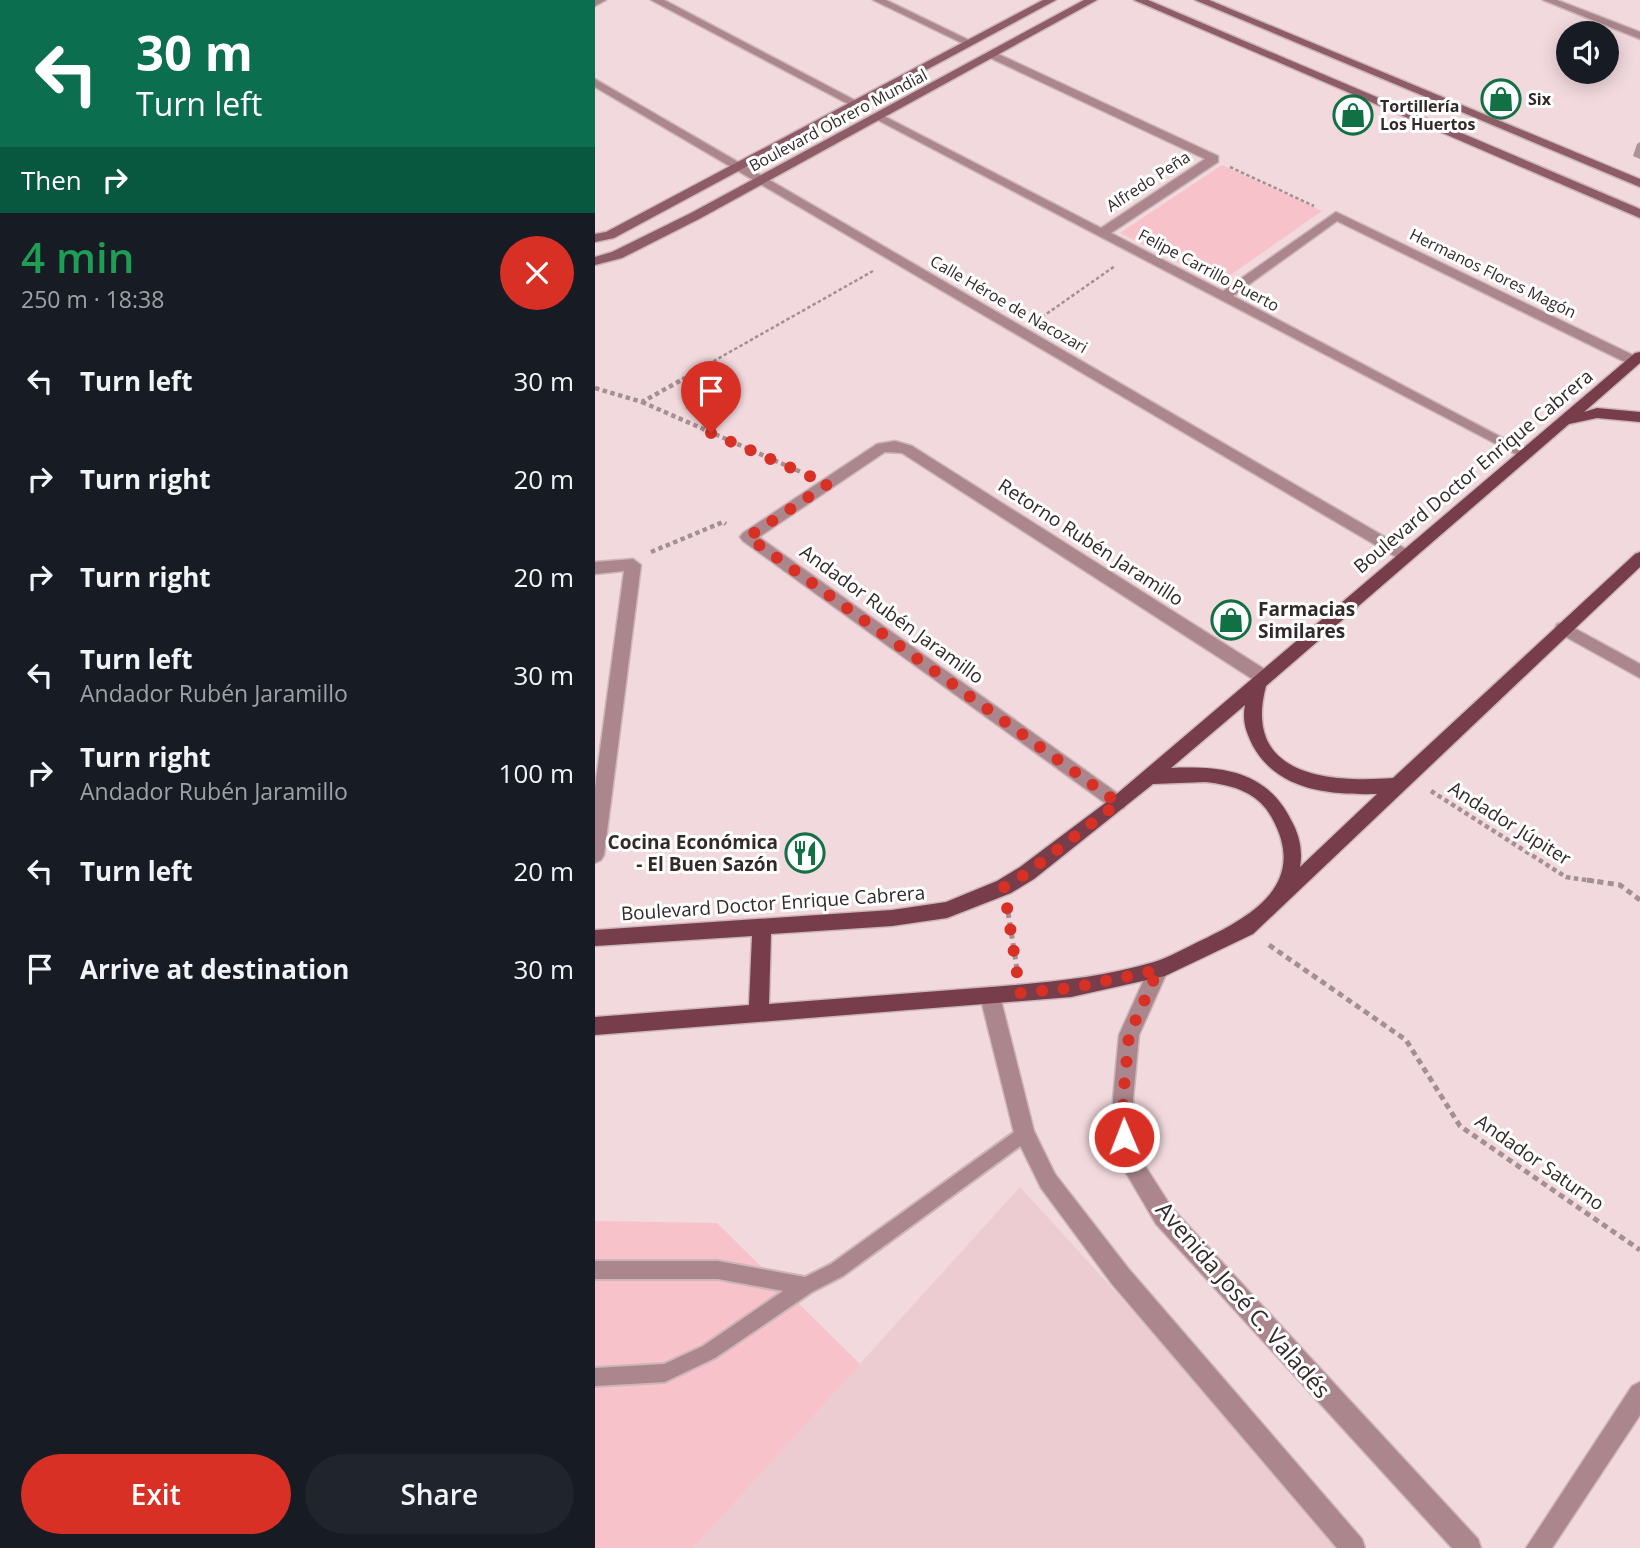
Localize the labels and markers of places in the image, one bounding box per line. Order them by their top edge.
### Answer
shop icon: Six [1480,78,1522,120]
place label: Six [1528,88,1552,110]
shop icon: Tortillería Los Huertos [1332,94,1374,136]
place label: Tortillería Los Huertos [1380,95,1475,135]
pin [681,361,741,433]
place label: Farmacias Similares [1258,596,1355,644]
shop icon: Farmacias Similares [1210,599,1252,641]
place label: Cocina Económica - El Buen Sazón [608,829,778,877]
restaurant icon: Cocina Económica - El Buen Sazón [784,832,826,874]

